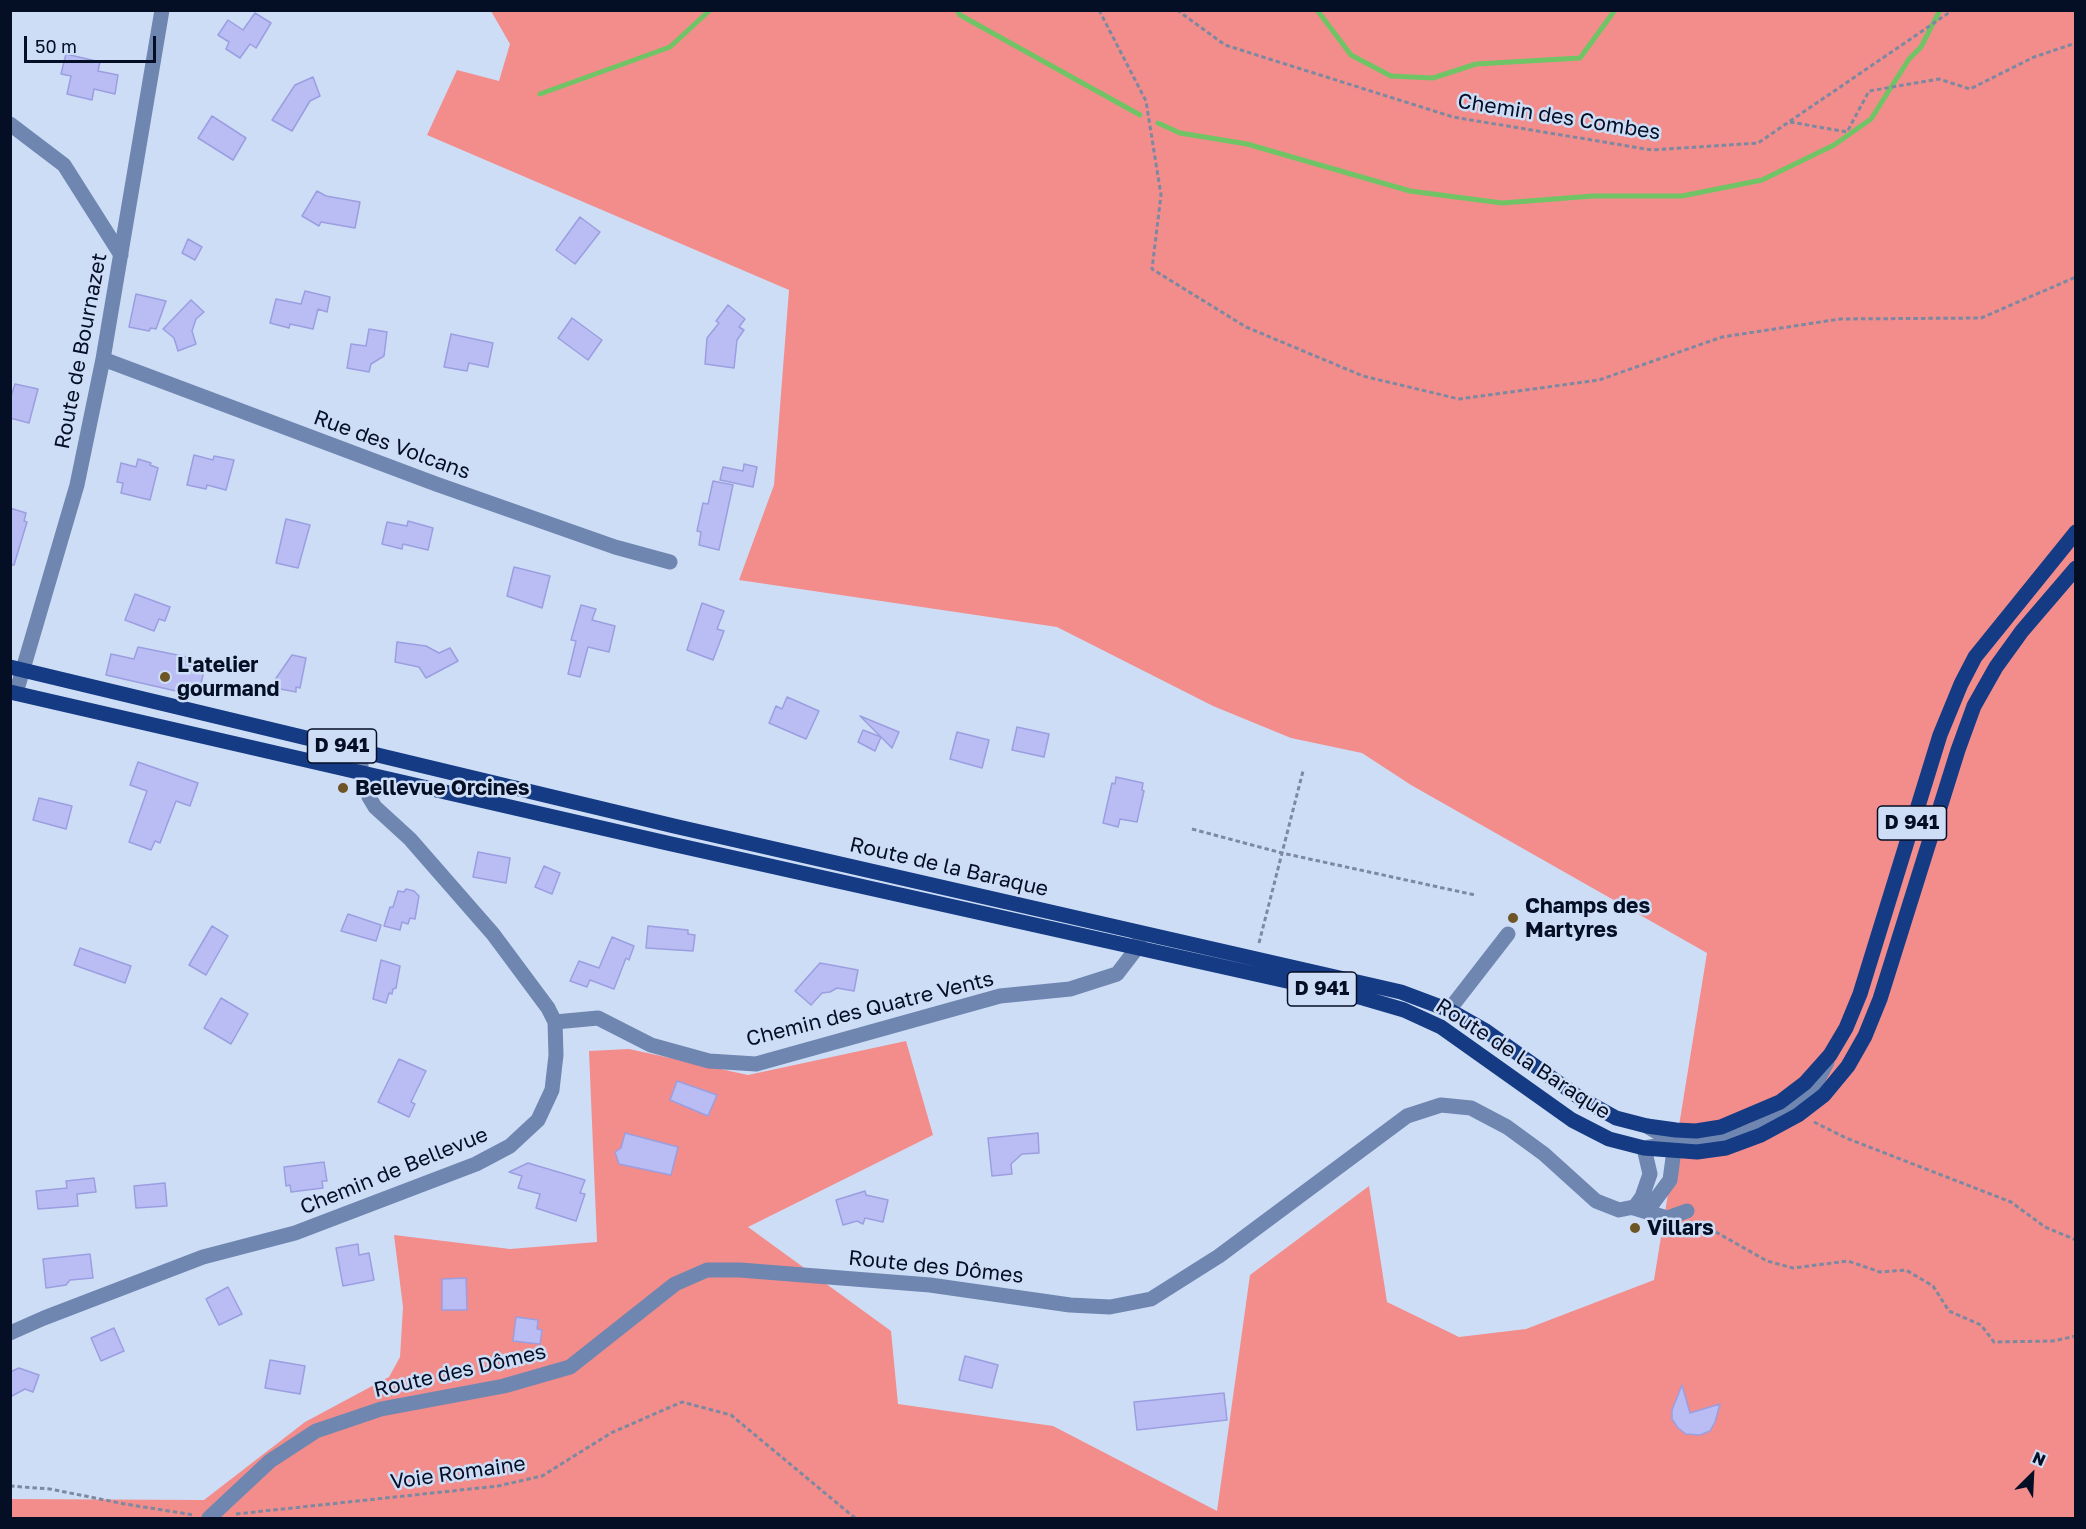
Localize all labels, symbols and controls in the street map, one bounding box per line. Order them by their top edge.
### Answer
scale bar [27,24,159,62]
text: 50 m [35,35,77,57]
street label: Chemin des Combes [1456,89,1662,145]
street label: Route de Bournazet [50,251,112,451]
street label: Rue des Volcans [310,405,474,485]
place label: L'atelier gourmand [177,652,279,702]
marker: L'atelier gourmand [158,670,172,684]
road number: D 941 [308,729,376,763]
place label: Bellevue Orcines [355,775,530,801]
marker: Bellevue Orcines [336,781,350,795]
road number: D 941 [1878,806,1946,840]
street label: Route de la Baraque [847,832,1051,902]
place label: Champs des Martyres [1525,893,1650,943]
marker: Champs des Martyres [1506,911,1520,925]
street label: Chemin des Quatre Vents [744,966,996,1052]
road number: D 941 [1288,972,1356,1006]
street label: Route de la Baraque [1431,993,1615,1125]
street label: Chemin de Bellevue [297,1122,491,1220]
place label: Villars [1647,1215,1714,1241]
marker: Villars [1628,1221,1642,1235]
street label: Route des Dômes [847,1245,1025,1289]
street label: Route des Dômes [371,1339,549,1403]
north arrow [2002,1445,2062,1505]
text: N [2030,1447,2049,1470]
street label: Voie Romaine [389,1451,527,1495]

